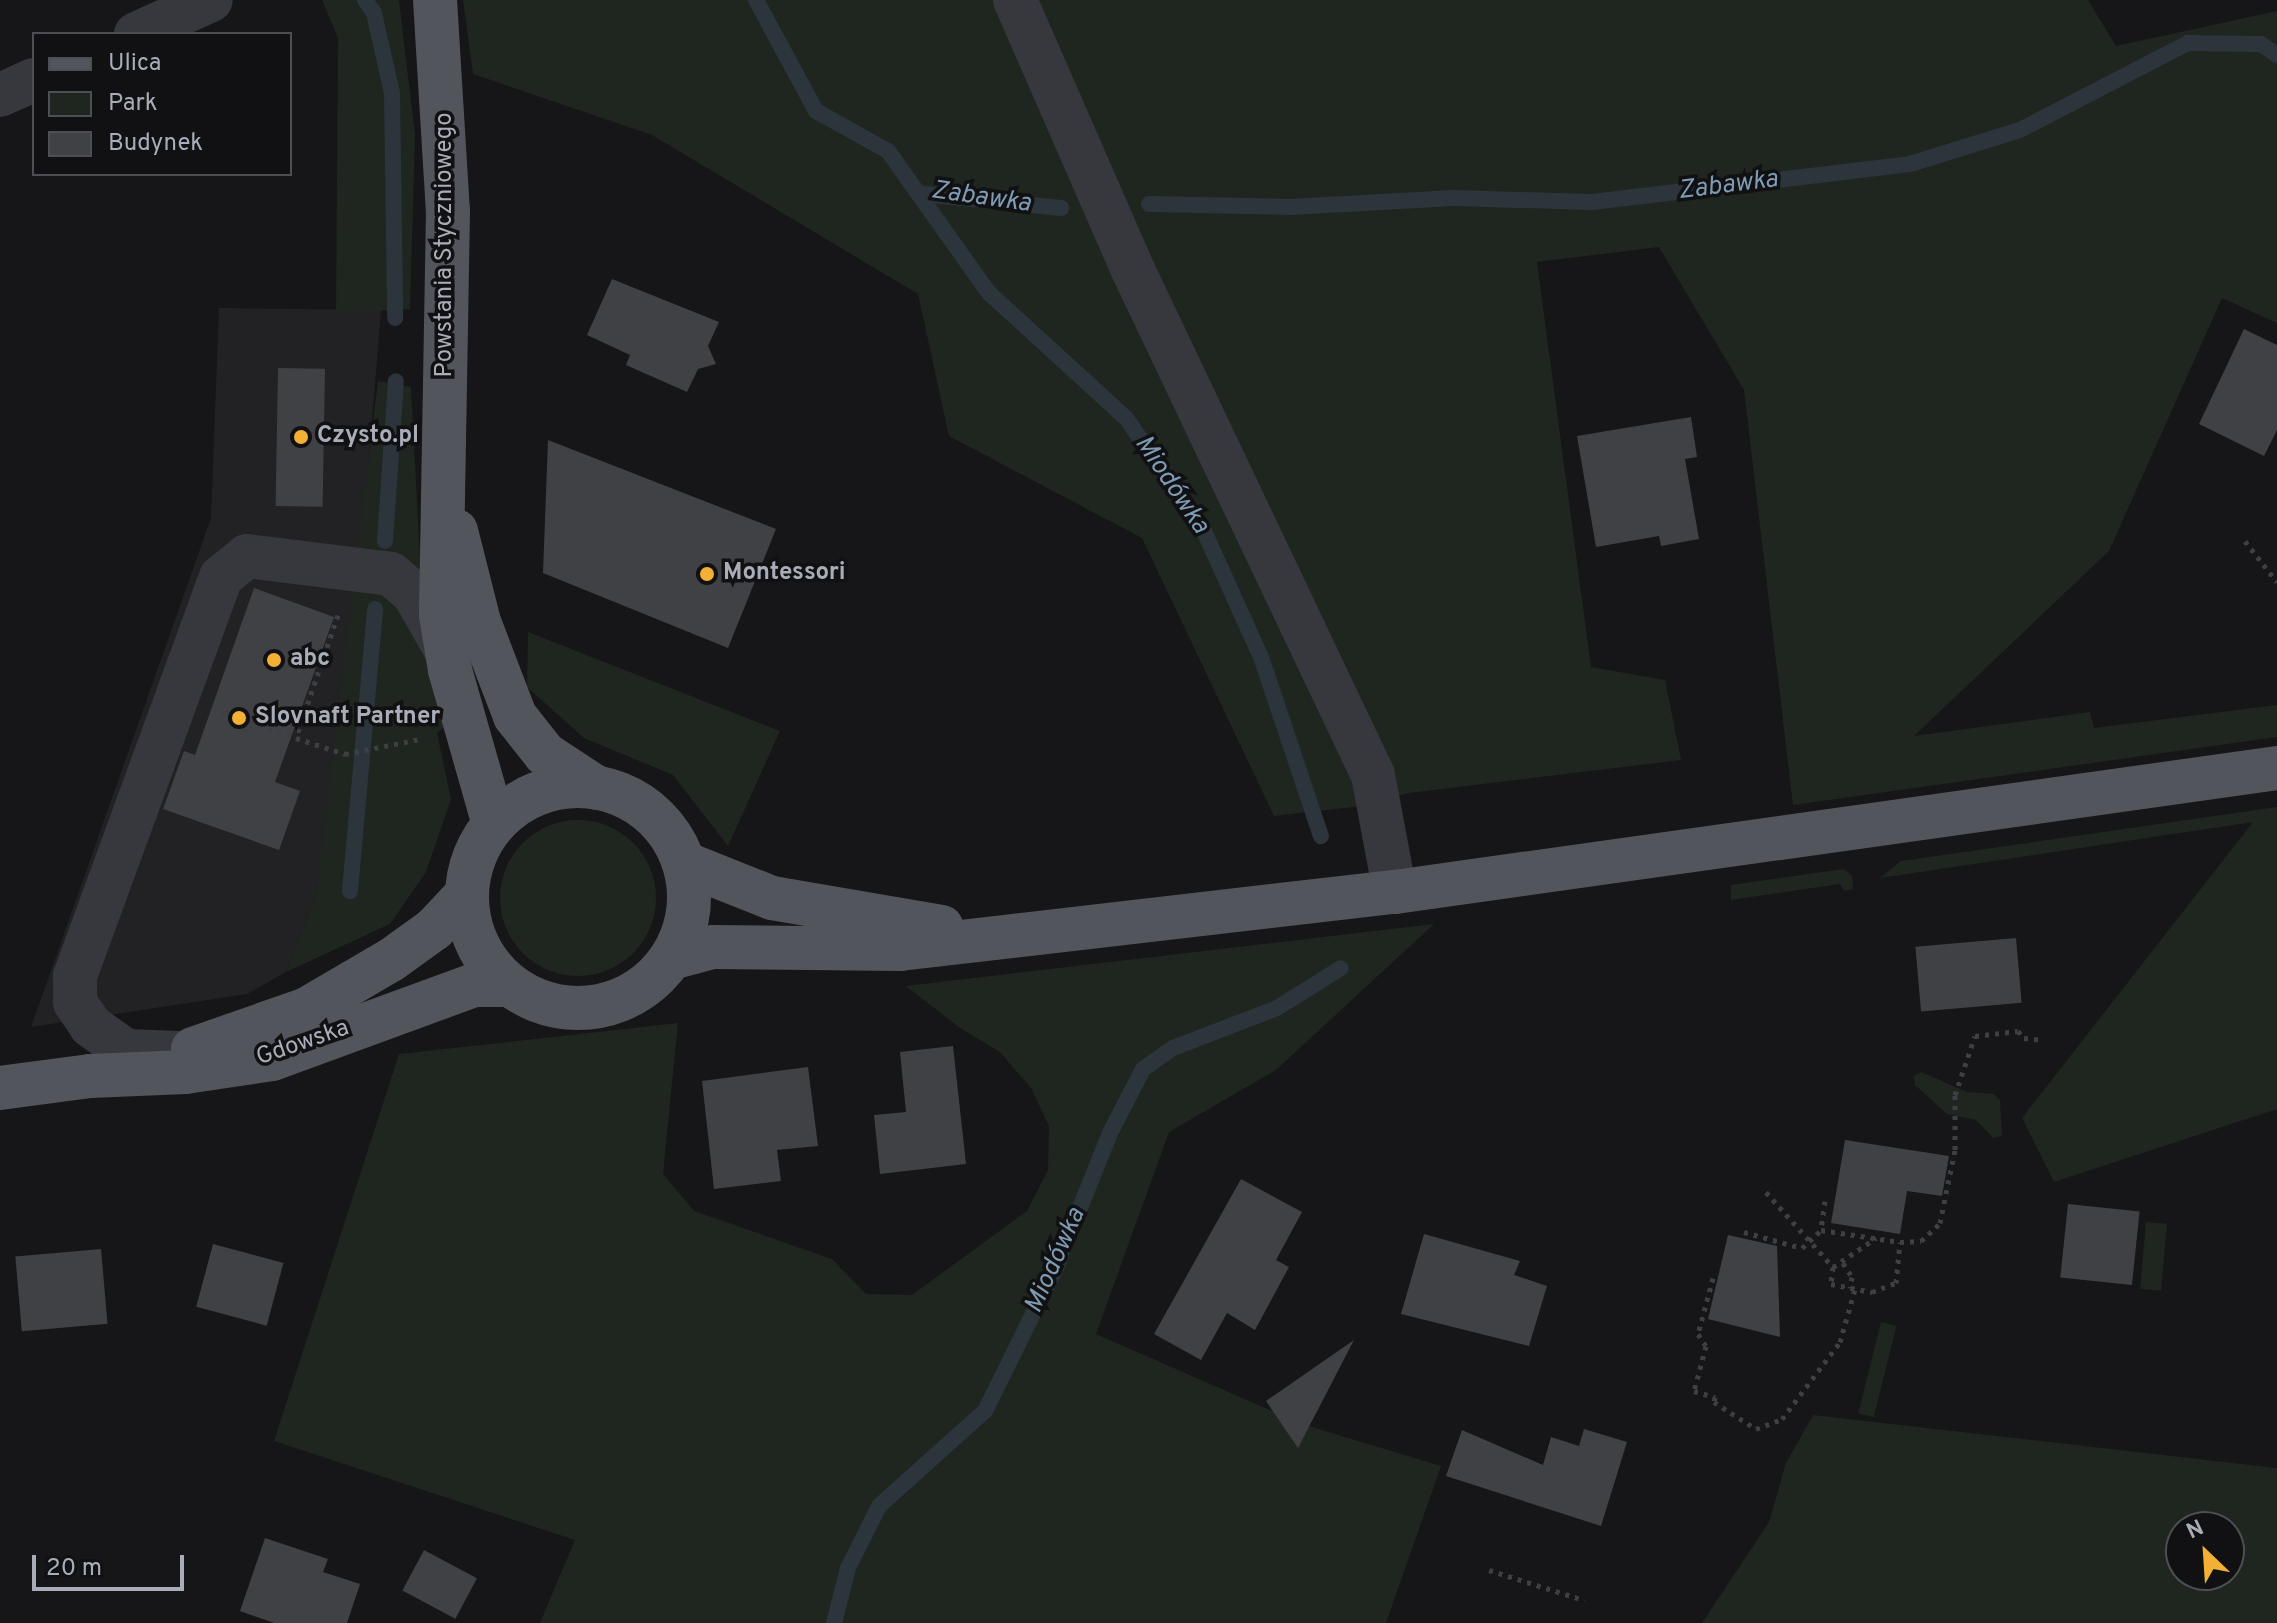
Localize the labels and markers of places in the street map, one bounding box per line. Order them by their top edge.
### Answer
place label: Czysto.pl [317,423,419,451]
marker: Czysto.pl [292,428,310,446]
place label: Montessori [723,560,846,588]
marker: Montessori [698,565,716,583]
place label: abc [290,646,330,674]
marker: abc [265,651,283,669]
place label: Slovnaft Partner [255,704,440,732]
marker: Slovnaft Partner [230,709,248,727]

